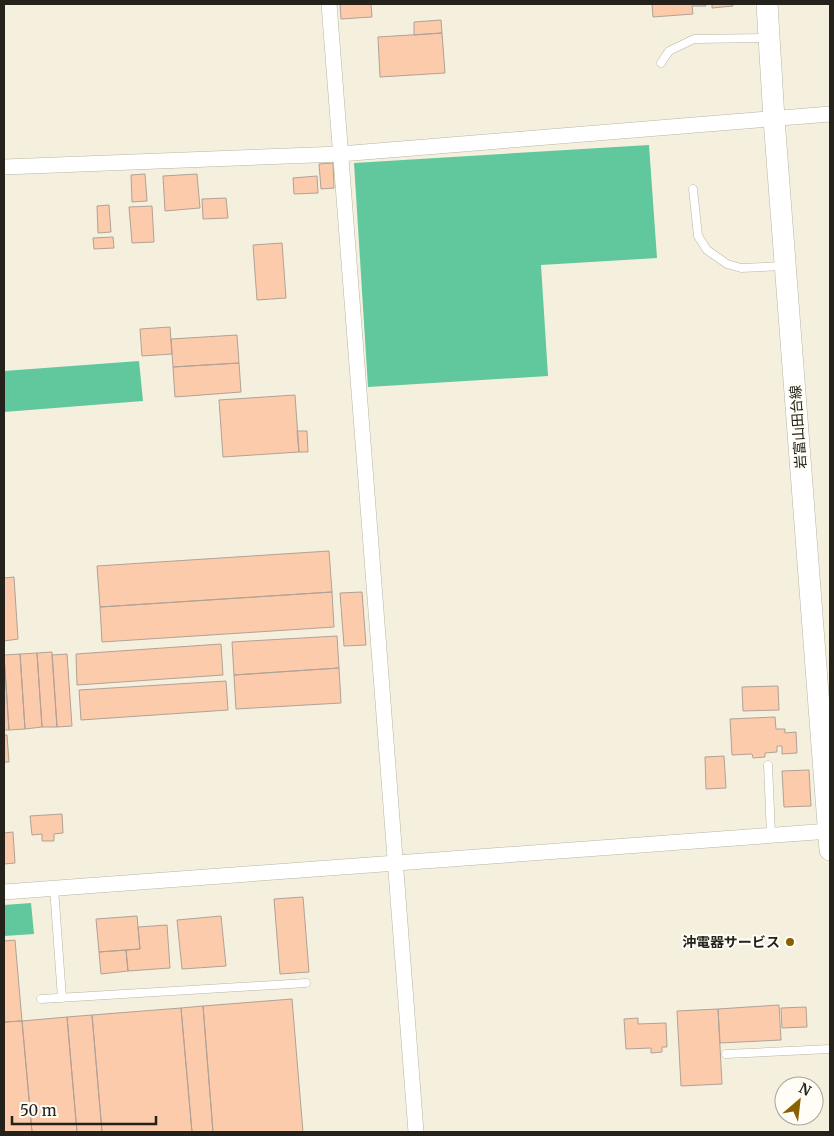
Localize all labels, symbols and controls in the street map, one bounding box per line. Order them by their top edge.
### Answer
street label: 岩富山田台線 [786,384,810,470]
place label: 沖電器サービス [682,933,780,951]
marker: 沖電器サービス [784,936,796,948]
north arrow [774,1076,824,1126]
text: N [796,1079,814,1100]
scale bar [12,1094,156,1126]
text: 50 m [20,1101,57,1120]

